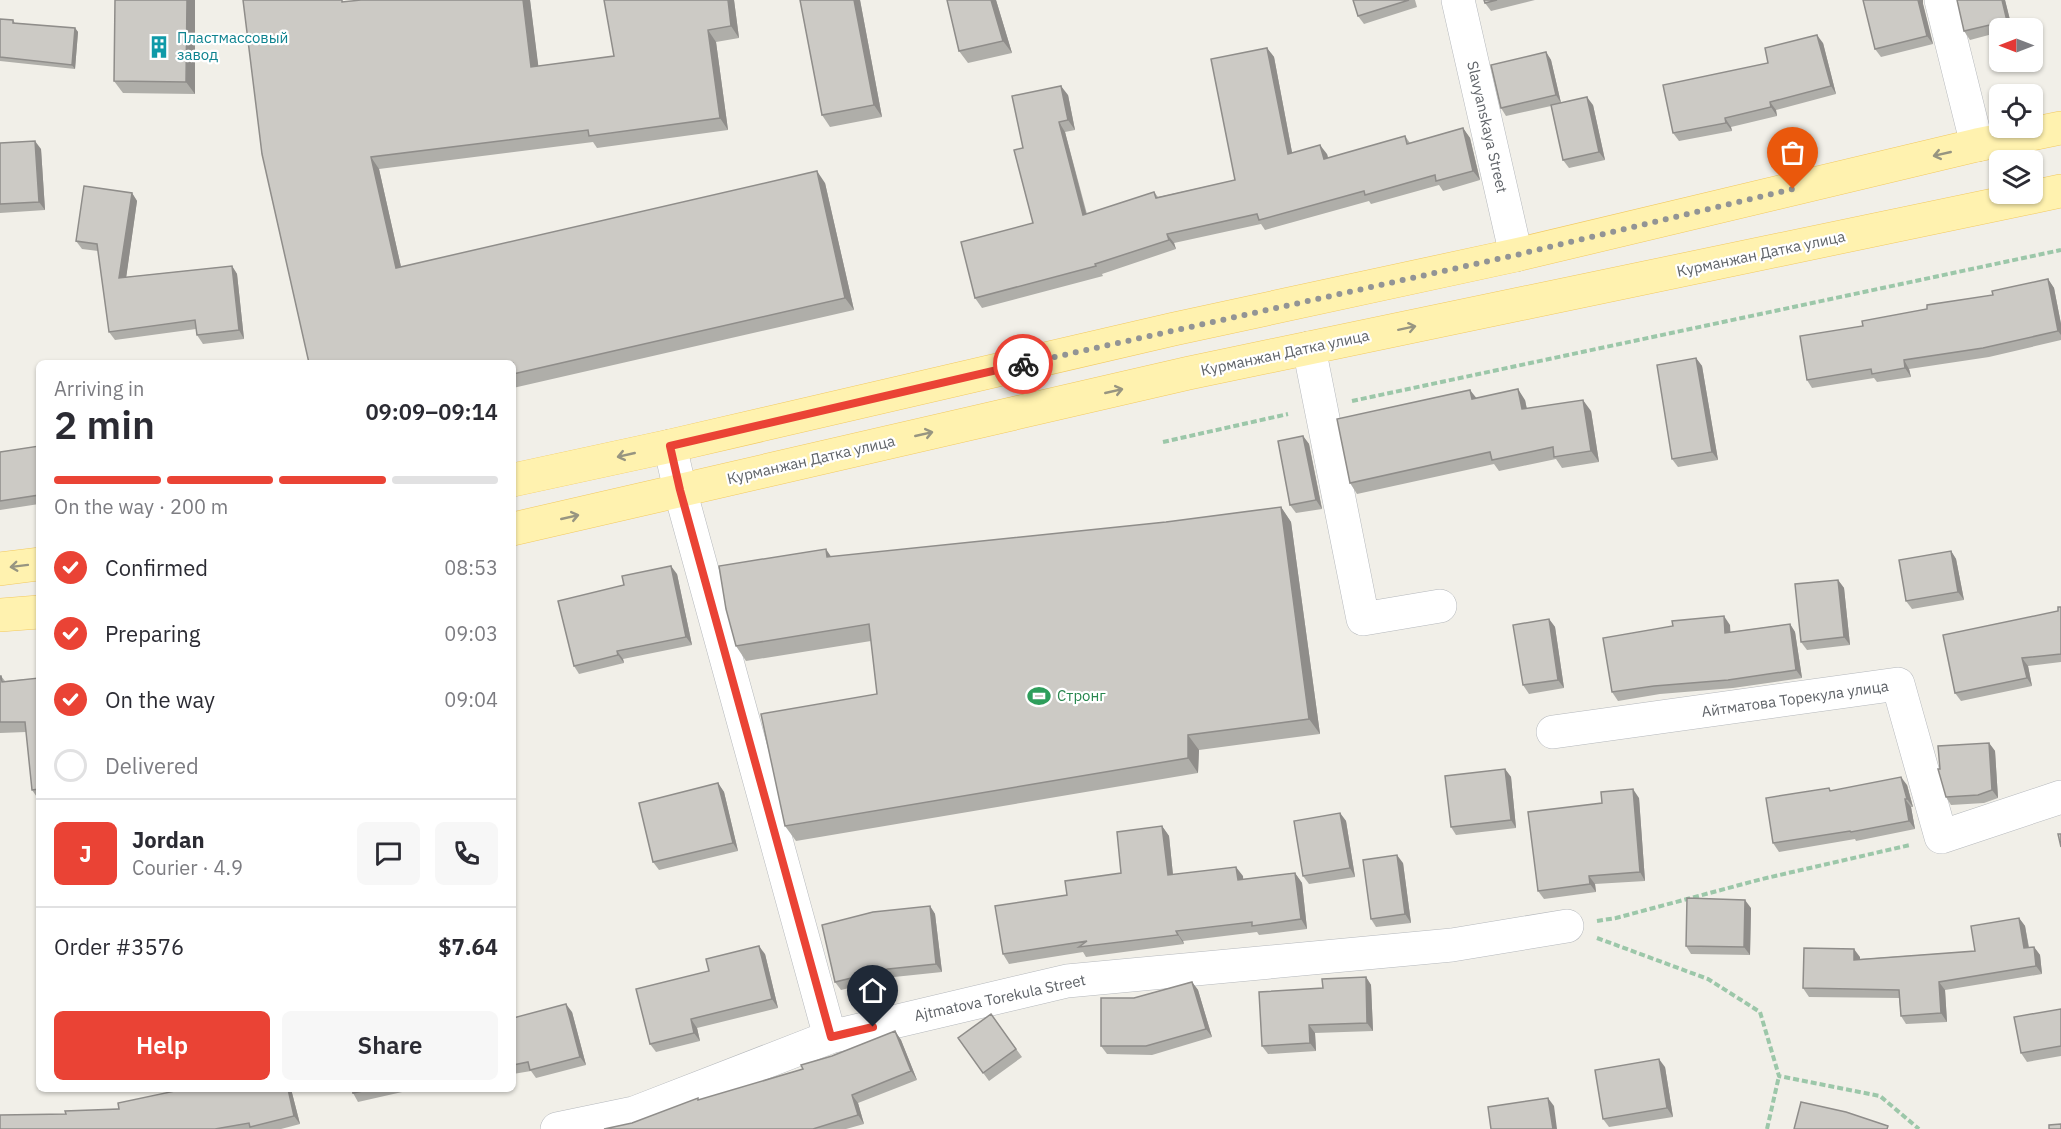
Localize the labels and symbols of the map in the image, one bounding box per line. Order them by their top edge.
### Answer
north arrow [1989,18,2043,72]
place label: Пластмассовый завод [177,28,288,64]
building icon: Пластмассовый завод [146,34,172,60]
street label: Slavyanskaya Street [1463,59,1512,195]
pin [1767,127,1818,189]
one-way arrow [1933,148,1952,160]
street label: Курманжан Датка улица [1675,226,1847,281]
one-way arrow [1397,321,1416,333]
street label: Курманжан Датка улица [1199,325,1371,380]
courier [993,334,1053,394]
one-way arrow [1104,384,1123,396]
one-way arrow [913,428,933,439]
street label: Курманжан Датка улица [725,431,897,488]
one-way arrow [617,450,636,462]
one-way arrow [560,511,579,522]
one-way arrow [10,561,30,572]
street label: Айтматова Торекула улица [1700,676,1890,721]
sports icon: Стронг [1026,683,1052,709]
place label: Стронг [1057,686,1106,705]
pin [847,965,898,1027]
street label: Ajtmatova Torekula Street [912,970,1087,1025]

